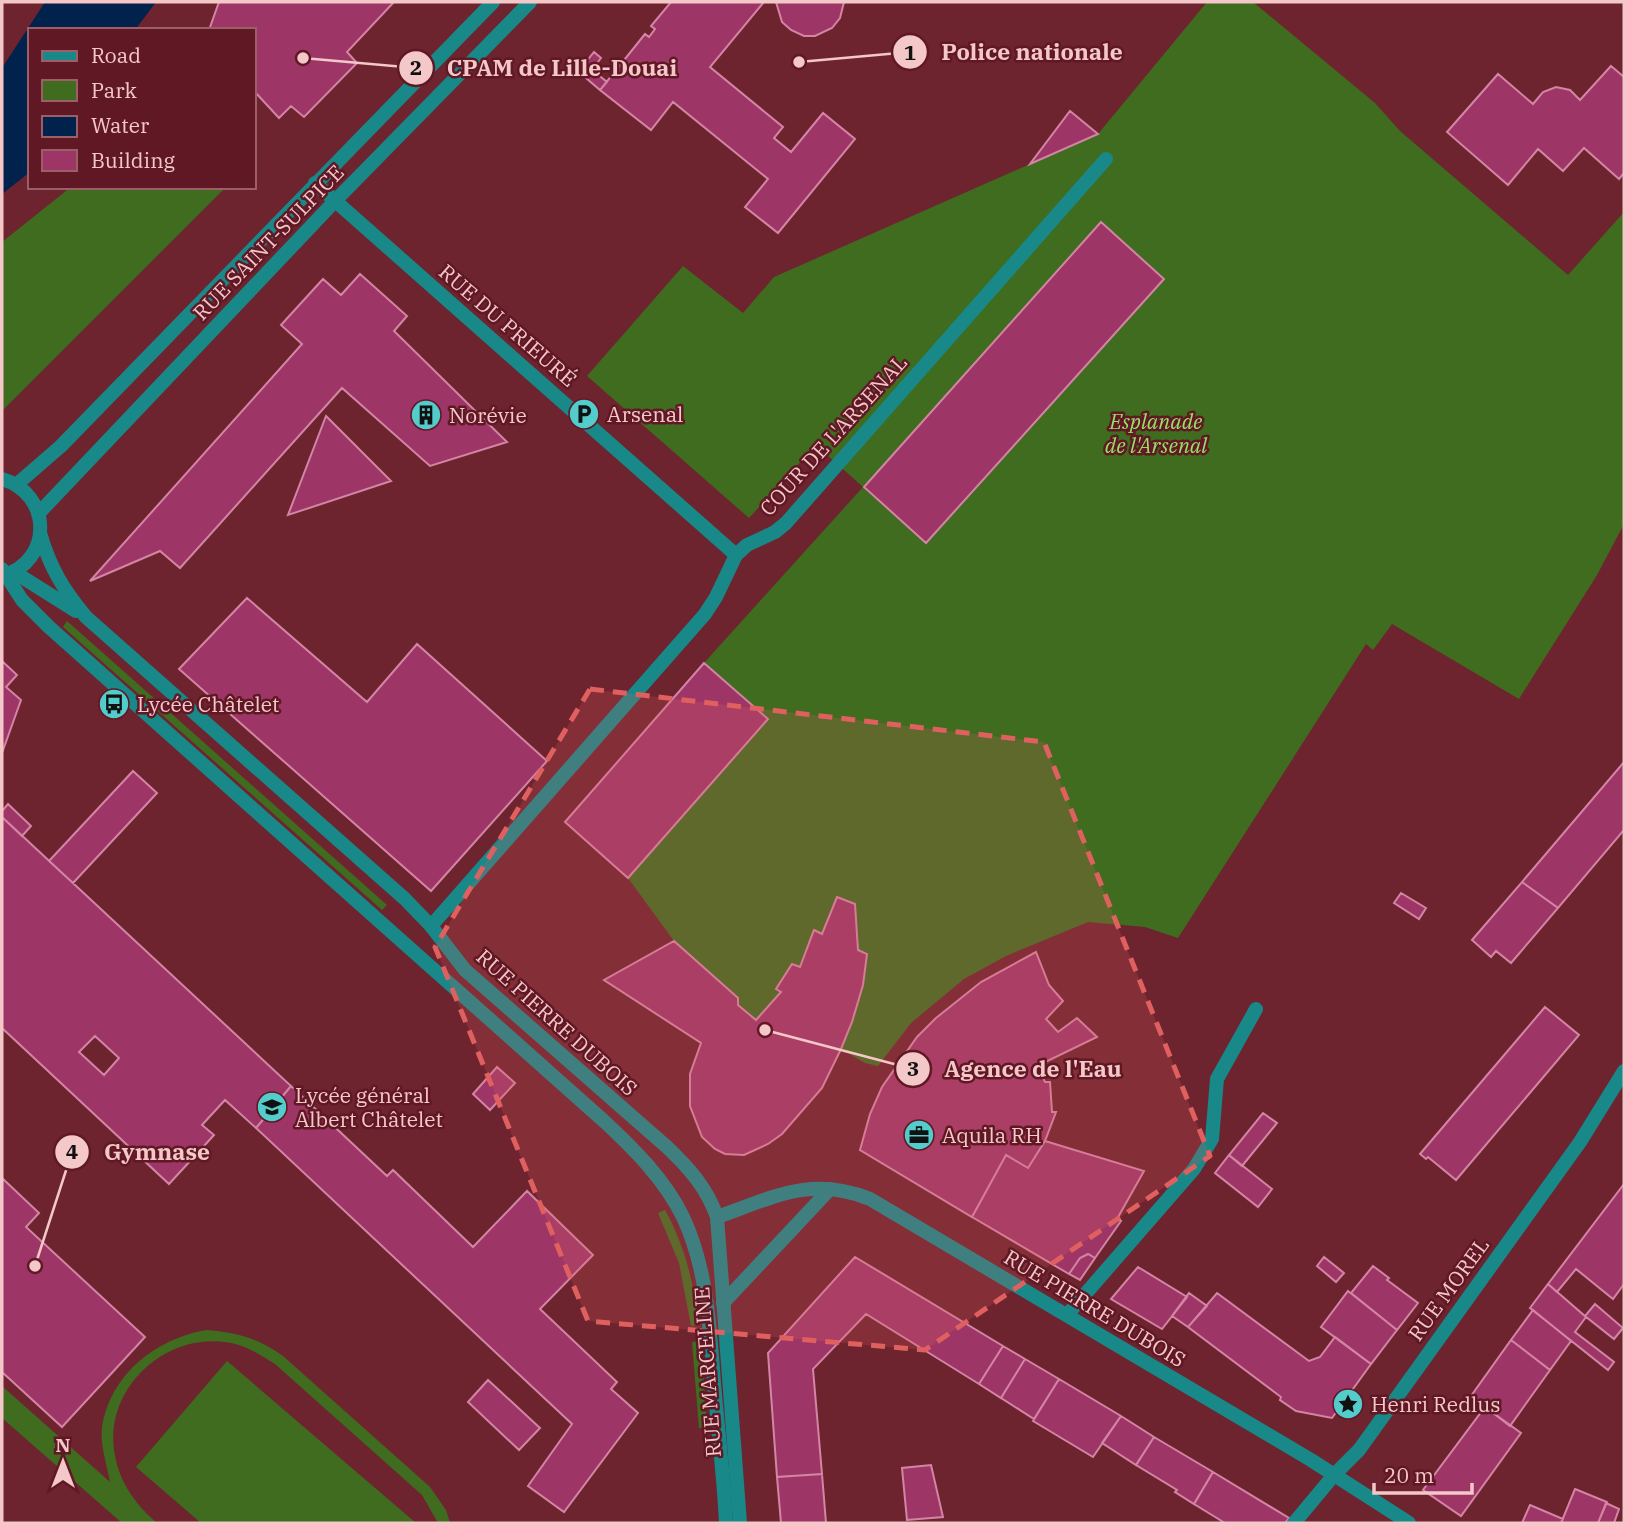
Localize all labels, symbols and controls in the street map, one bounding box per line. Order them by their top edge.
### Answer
legend [28,28,256,189]
callout: Police nationale [892,30,1136,74]
text: Police nationale [941,36,1123,66]
text: 1 [904,38,916,66]
text: Road [91,41,141,69]
callout: CPAM de Lille-Douai [398,46,692,90]
text: CPAM de Lille-Douai [447,52,677,82]
text: 2 [410,53,422,81]
text: Park [91,76,138,104]
text: Water [91,111,150,139]
text: Building [91,146,176,174]
street label: RUE SAINT-SULPICE [186,158,350,326]
street label: RUE DU PRIEURÉ [433,257,583,393]
street label: COUR DE L'ARSENAL [753,349,913,521]
parking icon: Arsenal [567,397,601,431]
building icon: Norévie [409,398,443,432]
place label: Arsenal [607,400,683,428]
place label: Norévie [449,401,527,429]
park label: Esplanade de l'Arsenal [1105,407,1208,459]
bus stop icon: Lycée Châtelet [97,687,131,721]
place label: Lycée Châtelet [137,690,279,718]
street label: RUE PIERRE DUBOIS [471,942,643,1102]
callout: Agence de l'Eau [896,1047,1136,1091]
text: Agence de l'Eau [944,1053,1122,1083]
text: 3 [907,1054,919,1082]
place label: Lycée général Albert Châtelet [295,1081,443,1133]
school or university icon: Lycée général Albert Châtelet [255,1090,289,1124]
office icon: Aquila RH [902,1118,936,1152]
place label: Aquila RH [942,1121,1042,1149]
callout: Gymnase [55,1130,224,1174]
text: Gymnase [104,1136,210,1166]
text: 4 [66,1137,78,1165]
street label: RUE MOREL [1401,1232,1495,1346]
street label: RUE PIERRE DUBOIS [999,1243,1191,1373]
street label: RUE MARCELINE [687,1286,727,1458]
place icon: Henri Redlus [1331,1387,1365,1421]
place label: Henri Redlus [1371,1390,1501,1418]
north arrow [28,1427,98,1497]
text: N [55,1433,71,1457]
scale bar [1374,1452,1472,1496]
text: 20 m [1384,1461,1434,1489]

